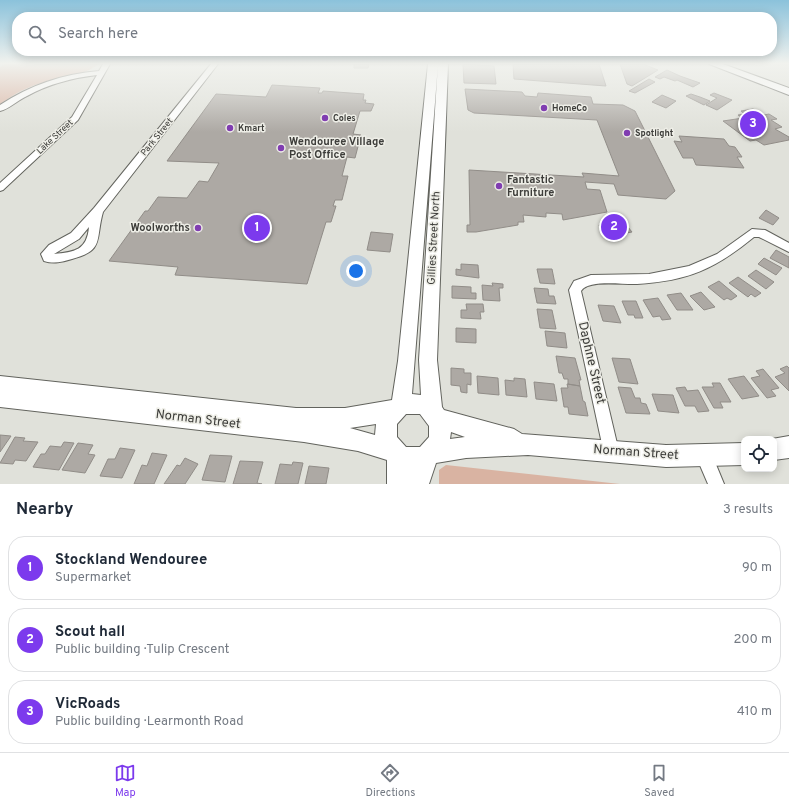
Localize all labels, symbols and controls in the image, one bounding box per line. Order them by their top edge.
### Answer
search box [12,12,777,56]
icon: search [26,23,48,45]
text: Search here [58,25,138,44]
marker: HomeCo [539,103,549,113]
place label: HomeCo [552,103,587,114]
pin: 3 [740,109,766,139]
marker: Coles [320,113,330,123]
place label: Coles [333,113,356,124]
street label: Park Street [138,116,176,158]
street label: Lake Street [34,117,76,157]
marker: Kmart [225,123,235,133]
place label: Kmart [238,123,265,134]
marker: Spotlight [622,128,632,138]
place label: Spotlight [635,128,674,139]
place label: Wendouree Village Post Office [289,135,384,162]
marker: Wendouree Village Post Office [276,143,286,153]
place label: Fantastic Furniture [507,173,554,200]
marker: Fantastic Furniture [494,181,504,191]
street label: Gillies Street North [425,191,443,285]
pin: 2 [601,212,627,242]
pin: 1 [244,213,270,243]
place label: Woolworths [130,221,190,235]
marker: Woolworths [193,223,203,233]
your location [346,261,366,281]
street label: Daphne Street [574,320,608,406]
street label: Norman Street [155,407,242,433]
map controls [741,436,777,472]
button: locate [741,436,777,472]
street label: Norman Street [593,442,679,464]
text: Nearby [16,499,73,521]
text: 3 results [723,502,773,518]
text: Stockland Wendouree [55,551,207,570]
text: 1 [27,560,33,576]
text: 90 m [742,560,772,576]
text: Supermarket [55,570,131,586]
text: Scout hall [55,623,125,642]
text: 2 [26,632,34,648]
text: 200 m [733,632,772,648]
text: Public building · Tulip Crescent [55,642,229,658]
text: VicRoads [55,695,121,714]
text: 3 [26,704,34,720]
text: 410 m [737,704,772,720]
text: Public building · Learmonth Road [55,714,244,730]
tab: Map [114,762,136,800]
tab: Directions [365,762,415,800]
tab: Saved [644,762,675,800]

